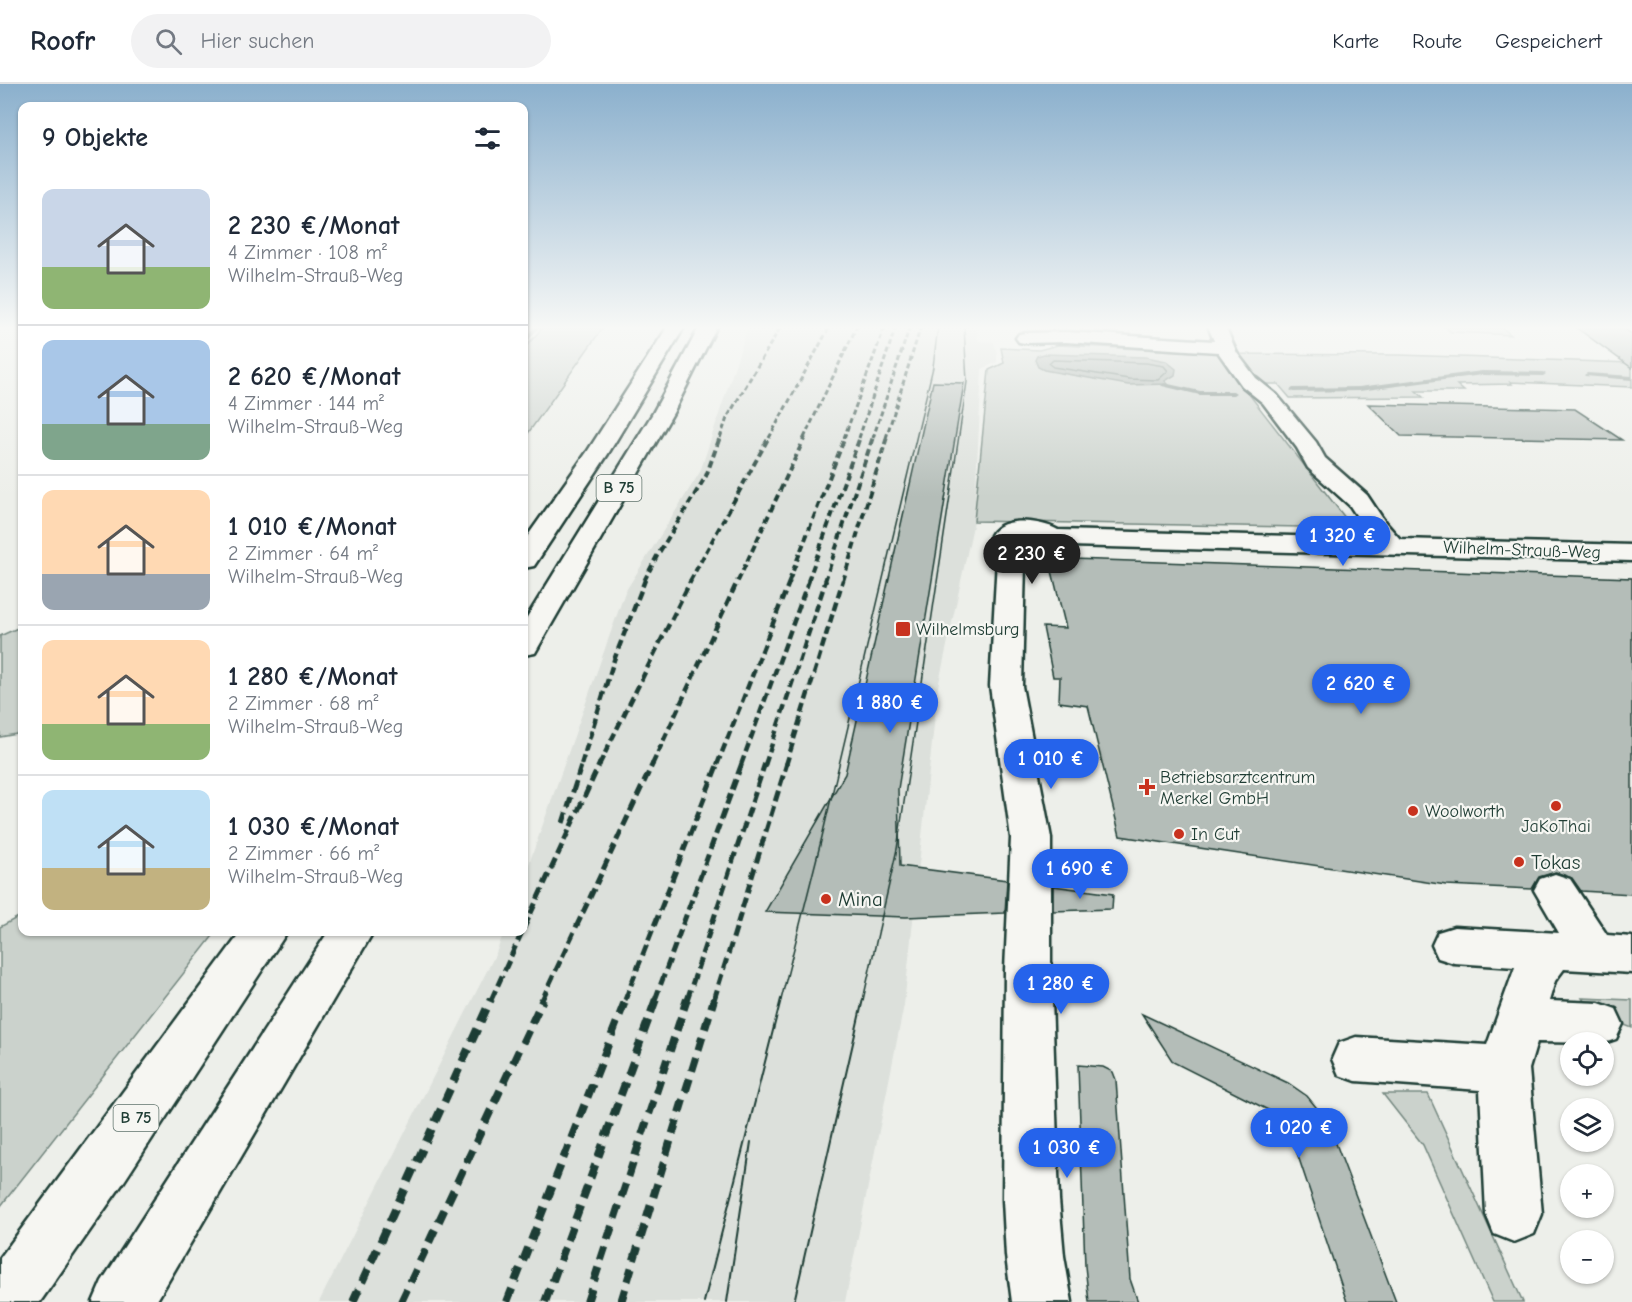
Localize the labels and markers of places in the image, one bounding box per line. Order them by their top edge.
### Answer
pin: 1 320 € [1288,516,1398,567]
pin: 2 230 € [977,534,1087,585]
place label: Wilhelmsburg [916,619,1020,640]
marker: Wilhelmsburg [894,620,912,638]
pin: 2 620 € [1306,664,1416,715]
pin: 1 880 € [835,683,945,734]
pin: 1 010 € [996,739,1106,790]
place label: Betriebsarztcentrum Merkel GmbH [1160,767,1315,809]
marker: Betriebsarztcentrum Merkel GmbH [1138,778,1156,796]
marker: JaKoThai [1549,799,1563,813]
place label: Woolworth [1425,801,1505,822]
marker: Woolworth [1406,804,1420,818]
place label: JaKoThai [1521,816,1591,837]
place label: In Cut [1191,824,1240,845]
marker: In Cut [1172,827,1186,841]
pin: 1 690 € [1025,849,1135,900]
place label: Tokas [1531,850,1580,874]
marker: Tokas [1512,855,1526,869]
place label: Mina [838,887,883,911]
marker: Mina [819,892,833,906]
pin: 1 280 € [1006,964,1116,1015]
pin: 1 020 € [1244,1108,1354,1159]
pin: 1 030 € [1012,1128,1122,1179]

